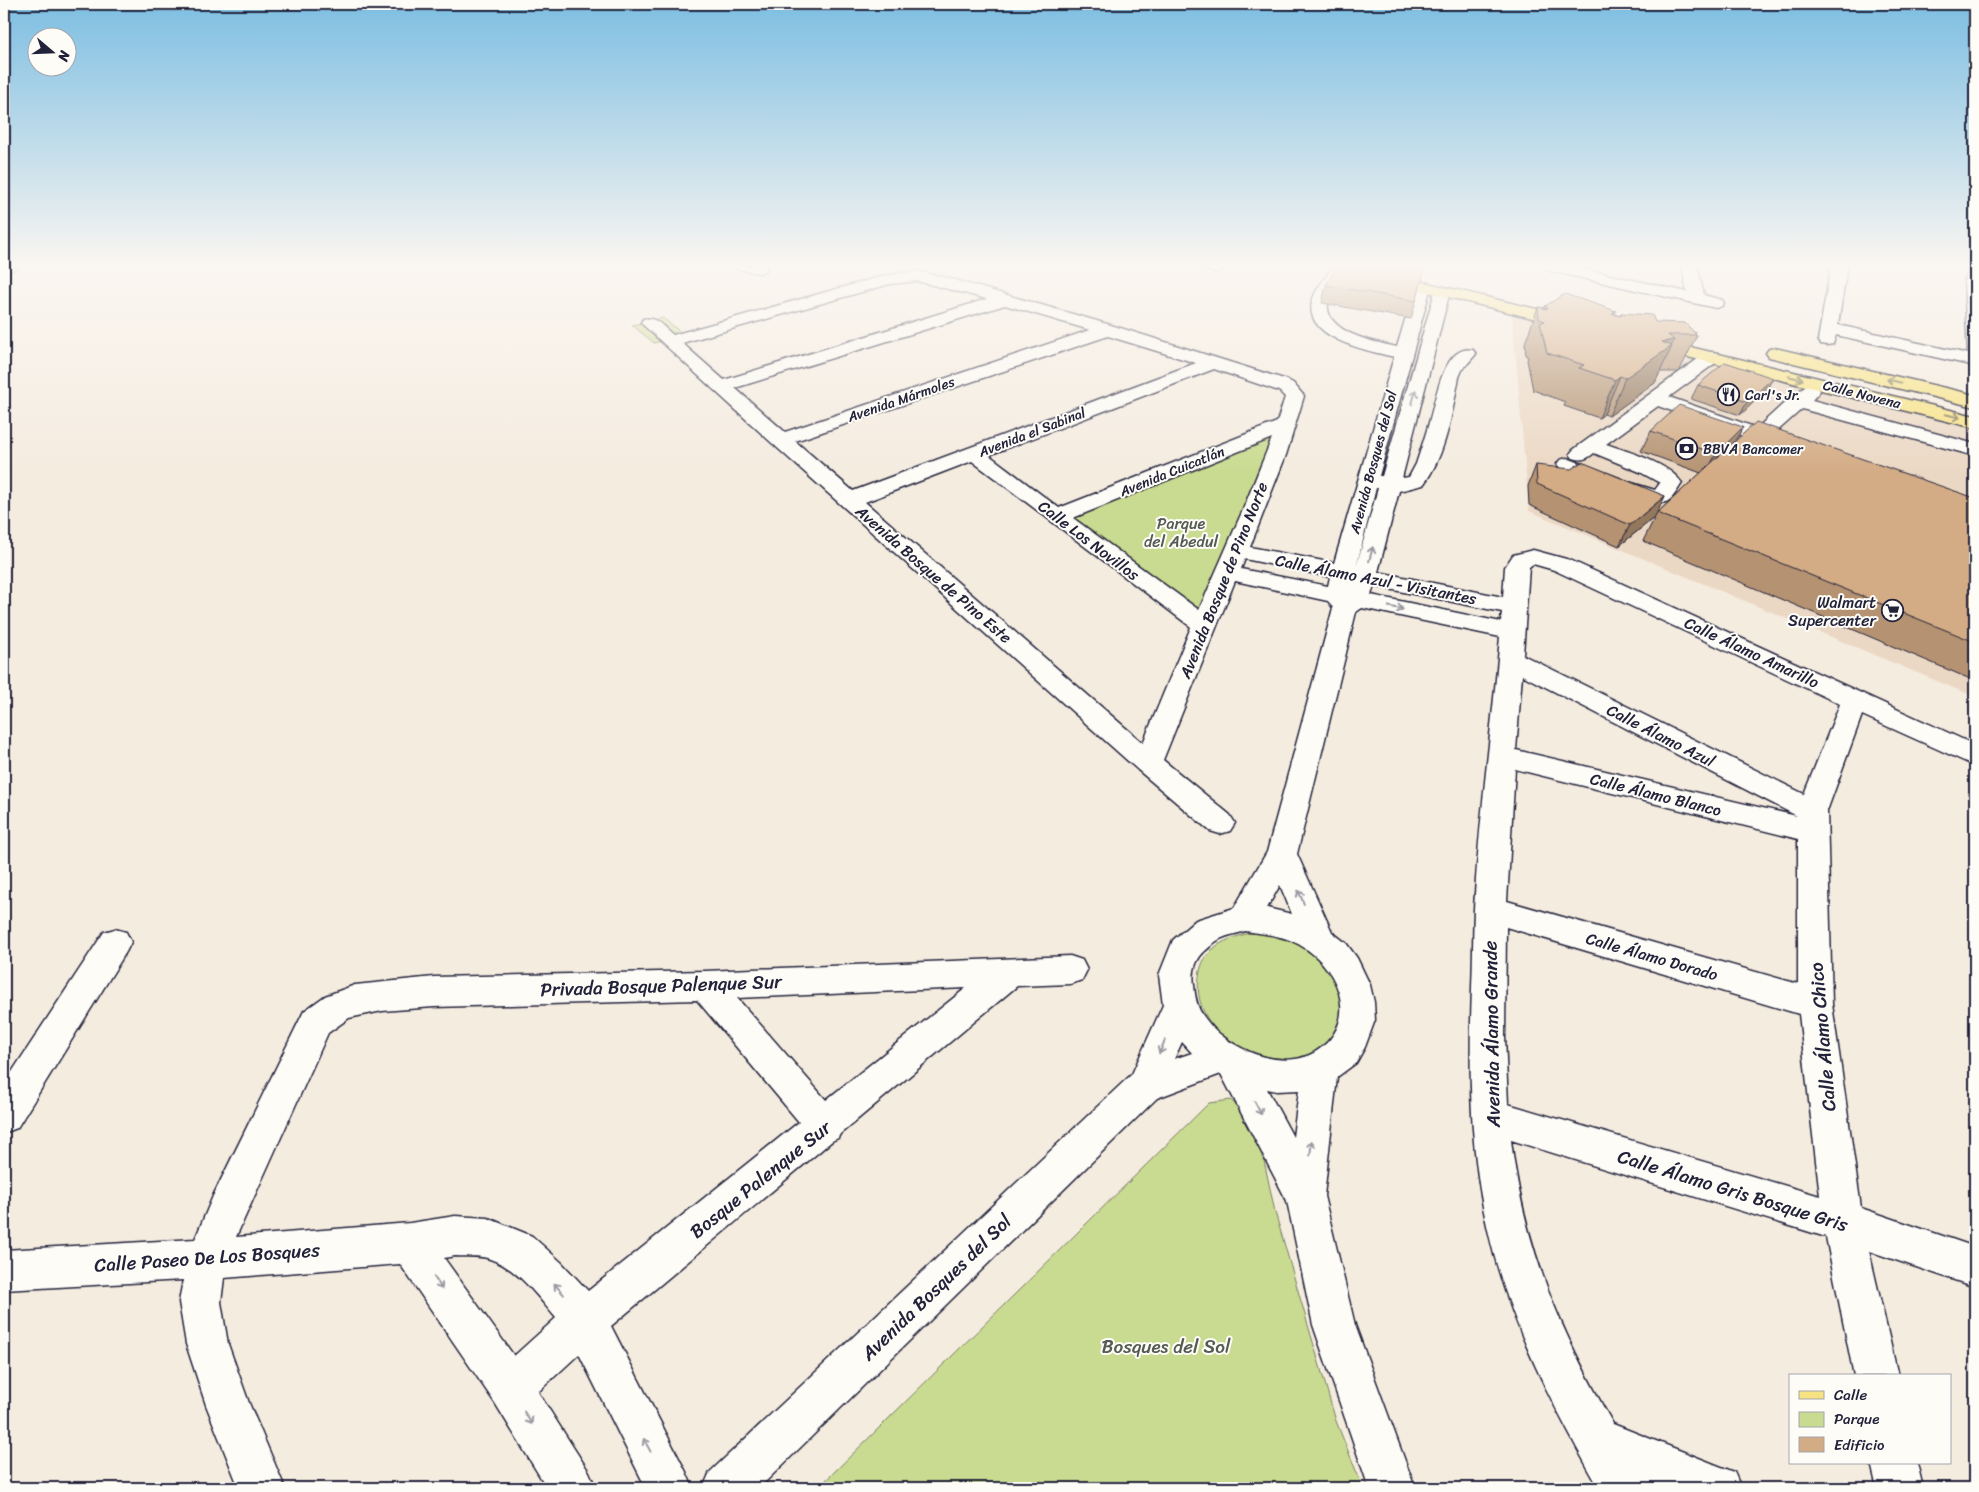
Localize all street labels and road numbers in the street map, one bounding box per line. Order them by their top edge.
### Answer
street label: Avenida Mármoles [843,369,959,430]
street label: Calle Novena [1820,373,1904,416]
street label: Avenida Bosques del Sol [1342,387,1405,537]
street label: Avenida el Sabinal [974,400,1090,465]
street label: Avenida Cuicatlán [1115,439,1229,504]
street label: Avenida Bosque de Pino Norte [1170,477,1276,684]
street label: Calle Los Novillos [1032,492,1146,589]
street label: Avenida Bosque de Pino Este [848,497,1019,651]
street label: Calle Álamo Azul - Visitantes [1273,546,1480,613]
street label: Calle Álamo Amarillo [1679,608,1824,696]
street label: Calle Álamo Azul [1601,696,1721,775]
street label: Calle Álamo Blanco [1587,764,1725,825]
street label: Calle Álamo Dorado [1582,924,1721,989]
street label: Avenida Álamo Grande [1473,940,1510,1129]
street label: Calle Álamo Chico [1800,961,1845,1113]
street label: Privada Bosque Palenque Sur [540,965,784,1006]
street label: Bosque Palenque Sur [682,1111,839,1247]
street label: Calle Álamo Gris Bosque Gris [1614,1140,1852,1241]
street label: Avenida Bosques del Sol [852,1206,1020,1369]
street label: Calle Paseo De Los Bosques [93,1233,321,1282]

